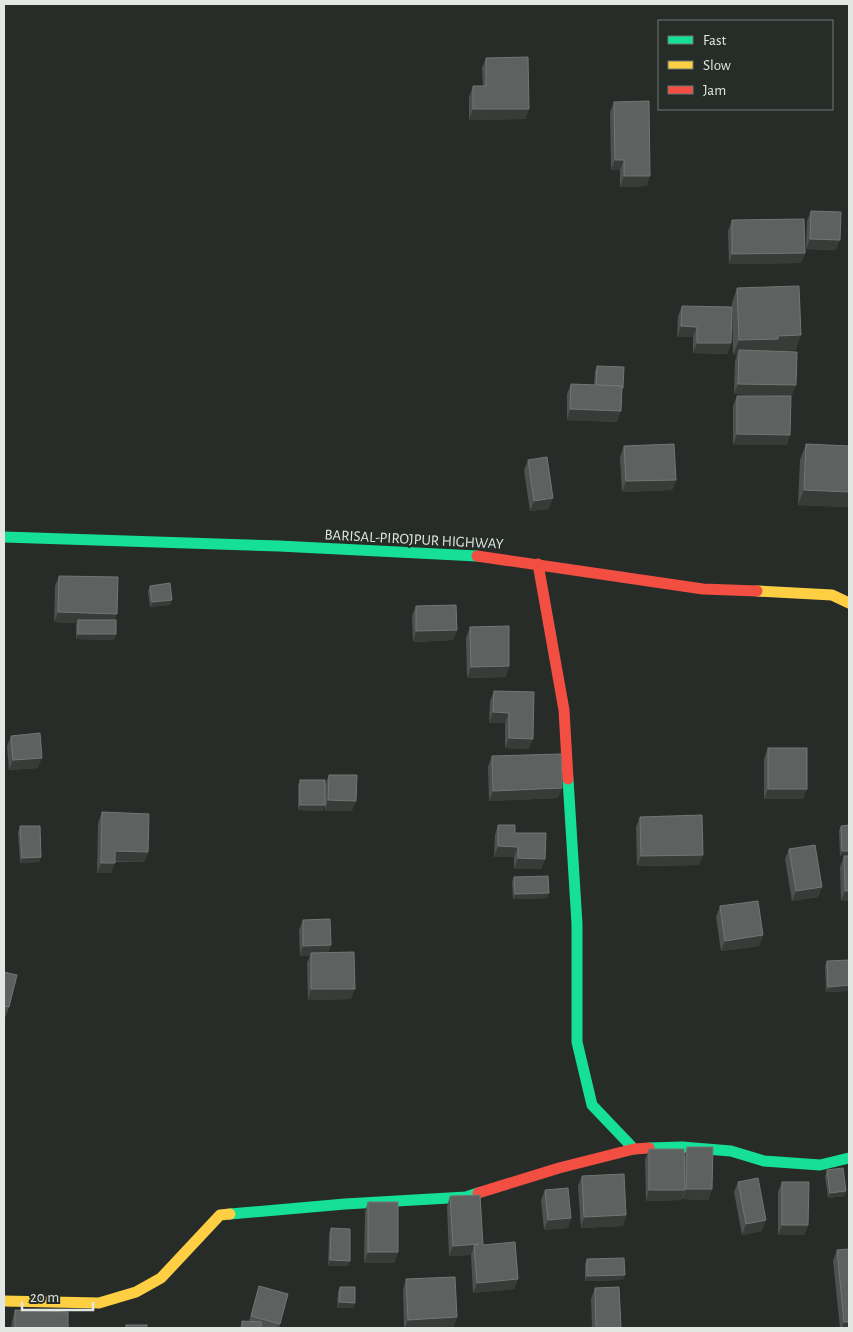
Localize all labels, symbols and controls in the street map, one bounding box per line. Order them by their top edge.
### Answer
legend [658,20,833,110]
text: Fast [703,33,727,48]
text: Slow [703,58,731,73]
text: Jam [703,83,726,98]
street label: BARISAL-PIROJPUR HIGHWAY [324,527,504,552]
scale bar [22,1280,94,1312]
text: 20 m [30,1290,59,1305]

